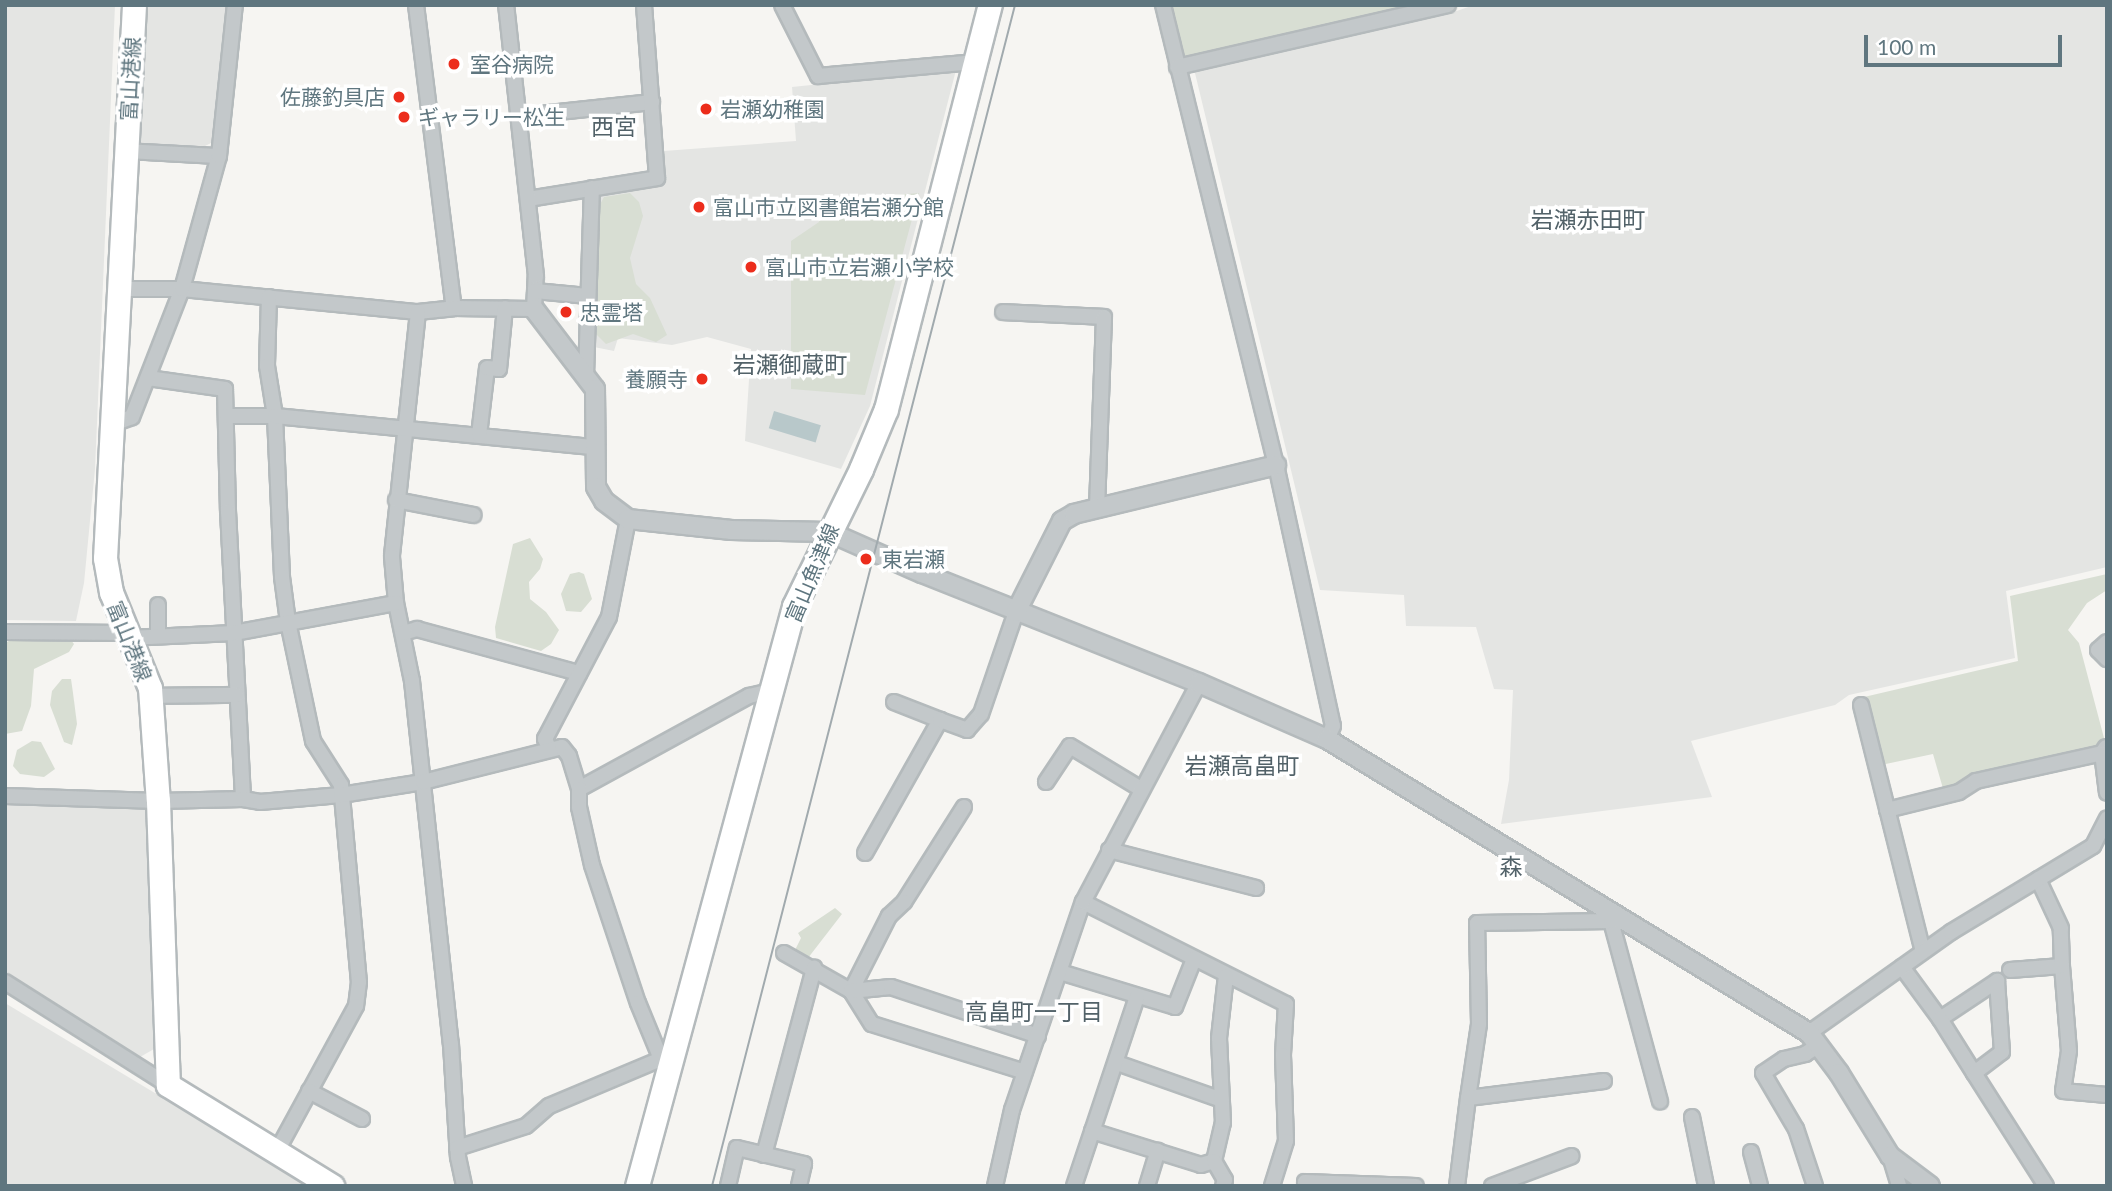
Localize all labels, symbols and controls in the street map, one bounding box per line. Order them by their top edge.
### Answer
scale bar [1867,21,2065,65]
text: 100 m [1877,34,1936,59]
street label: 富山港線 [115,36,145,122]
place label: 室谷病院 [470,51,554,77]
marker: 室谷病院 [444,54,464,74]
place label: 佐藤釣具店 [280,84,385,110]
marker: 佐藤釣具店 [391,89,407,105]
place label: 岩瀬幼稚園 [720,96,825,122]
marker: 岩瀬幼稚園 [698,101,714,117]
place label: ギャラリー松生 [418,104,565,130]
marker: ギャラリー松生 [396,109,412,125]
district label: 西宮 [591,112,637,140]
place label: 富山市立図書館岩瀬分館 [713,194,944,220]
marker: 富山市立図書館岩瀬分館 [691,199,707,215]
district label: 岩瀬赤田町 [1531,205,1645,233]
place label: 富山市立岩瀬小学校 [765,254,954,280]
marker: 富山市立岩瀬小学校 [743,259,759,275]
place label: 忠霊塔 [580,299,643,325]
marker: 忠霊塔 [558,304,574,320]
district label: 岩瀬御蔵町 [733,350,847,378]
place label: 養願寺 [625,366,688,392]
marker: 養願寺 [694,371,710,387]
street label: 富山魚津線 [780,520,844,626]
place label: 東岩瀬 [882,546,945,572]
marker: 東岩瀬 [856,549,876,569]
street label: 富山港線 [103,597,157,685]
district label: 岩瀬高畠町 [1185,751,1299,779]
district label: 森 [1500,852,1522,880]
district label: 高畠町一丁目 [965,997,1103,1025]

